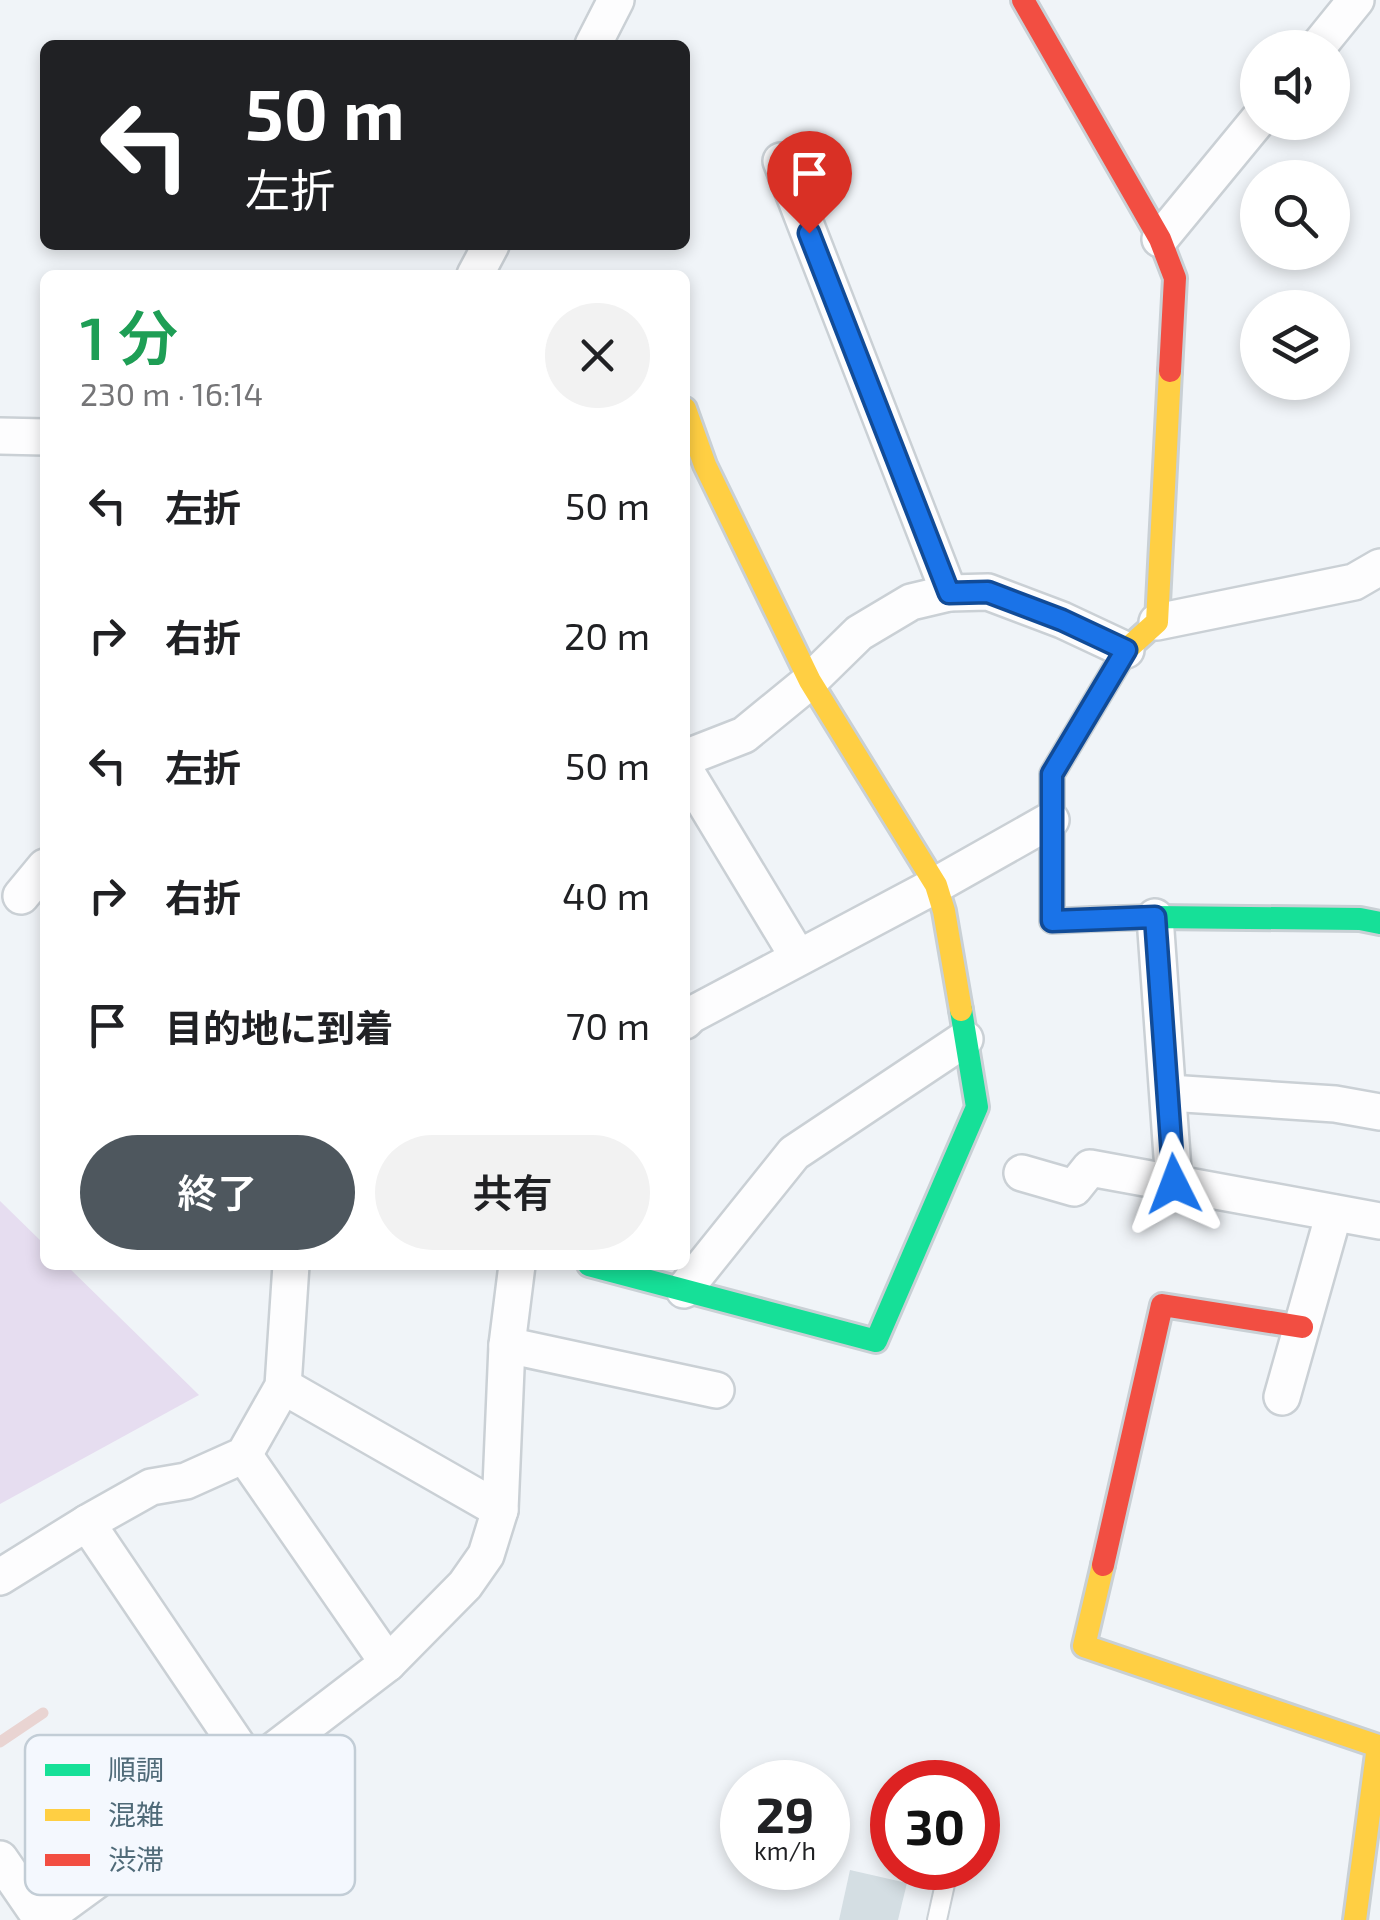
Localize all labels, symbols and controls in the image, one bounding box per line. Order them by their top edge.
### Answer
map controls [1240,30,1350,400]
button: sound [1240,30,1350,140]
text: 50 m [245,70,405,154]
icon: left [80,80,210,210]
pin [767,131,852,234]
icon: arrive [782,146,837,201]
button: search [1240,160,1350,270]
text: 左折 [245,162,335,216]
button: layers [1240,290,1350,400]
text: 1 分 [80,300,178,372]
button: close [545,303,650,408]
text: 230 m · 16:14 [80,374,263,412]
icon: left [80,478,135,533]
text: 50 m [565,482,650,528]
text: 左折 [165,484,241,530]
icon: right [80,608,135,663]
text: 20 m [564,612,650,658]
text: 右折 [165,614,241,660]
icon: left [80,738,135,793]
text: 50 m [565,742,650,788]
text: 左折 [165,744,241,790]
icon: right [80,868,135,923]
text: 40 m [562,872,650,918]
text: 右折 [165,874,241,920]
icon: arrive [80,998,135,1053]
text: 70 m [566,1002,650,1048]
text: 目的地に到着 [165,1004,393,1050]
position arrow [1122,1132,1226,1236]
button: 終了 [80,1135,355,1250]
button: 共有 [375,1135,650,1250]
legend [25,1735,355,1895]
text: 順調 [108,1752,164,1786]
speed limit sign: 30 [870,1760,1000,1890]
text: 29 [756,1783,814,1843]
text: 混雑 [108,1797,164,1831]
text: km/h [754,1835,816,1865]
text: 渋滞 [108,1842,164,1876]

